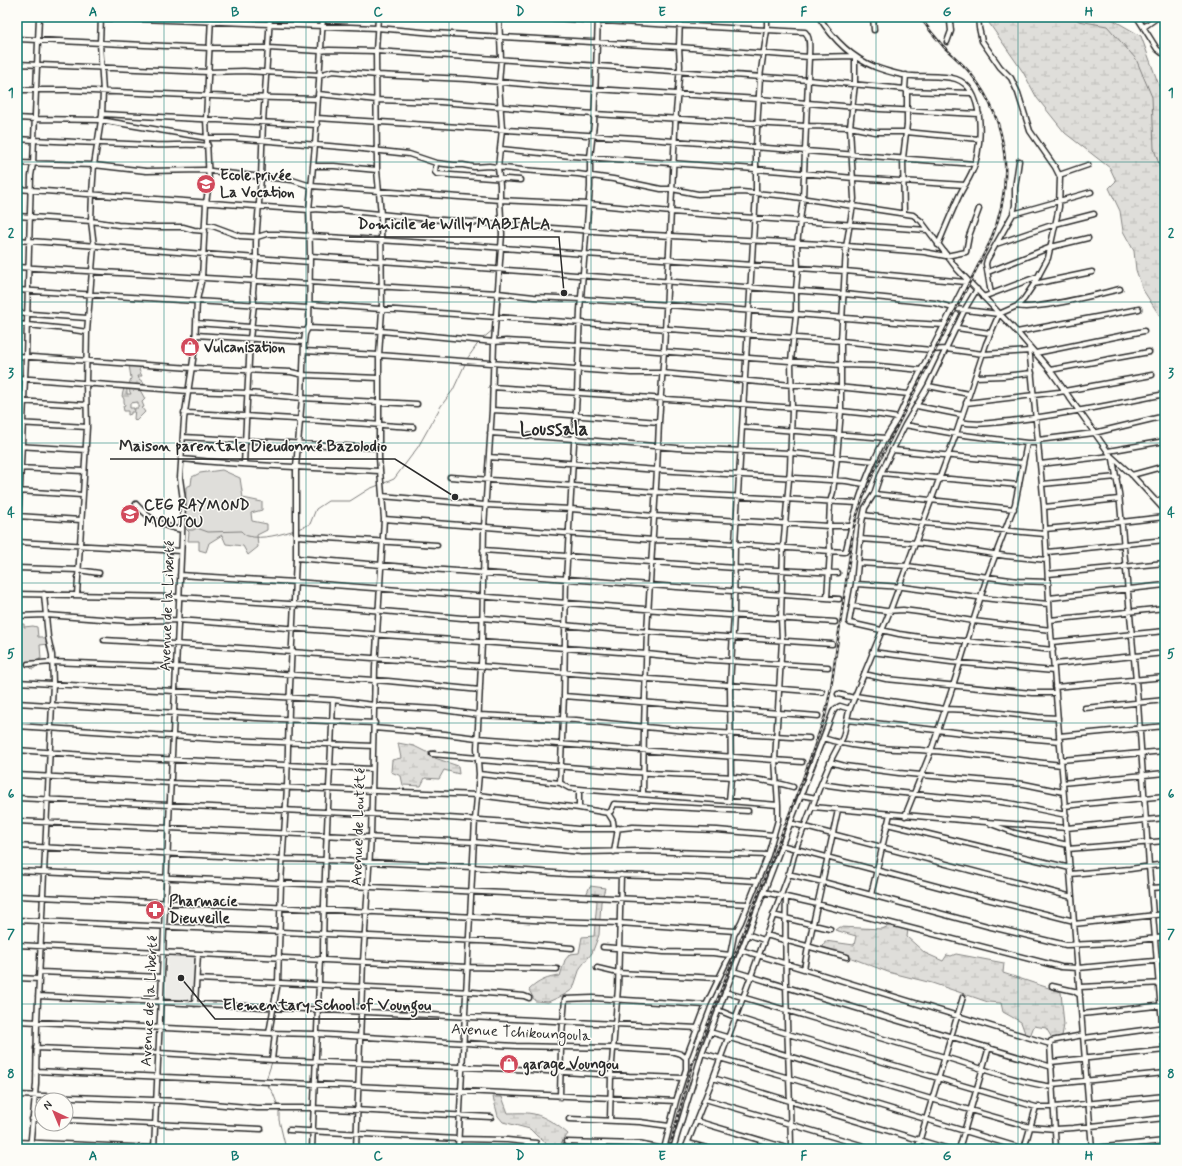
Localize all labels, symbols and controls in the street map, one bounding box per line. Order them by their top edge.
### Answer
text: A [89,4,97,21]
text: B [231,4,240,21]
text: C [373,4,383,21]
text: D [516,4,525,21]
text: E [658,4,666,21]
text: F [801,4,808,21]
text: G [943,4,952,21]
text: H [1085,4,1094,21]
text: 1 [8,85,14,102]
text: 1 [1168,85,1174,102]
place label: Ecole privée La Vocation [220,166,295,203]
school or university icon: Ecole privée La Vocation [195,173,217,195]
callout: Domicile de Willy MABIALA [349,209,559,237]
text: Domicile de Willy MABIALA [357,214,551,235]
text: 2 [8,225,15,242]
text: 2 [1168,225,1175,242]
shop icon: Vulcanisation [179,336,201,358]
place label: Vulcanisation [204,338,286,358]
text: 3 [8,365,14,382]
text: 3 [1168,365,1174,382]
district label: Loussala [520,417,589,442]
callout: Maison parentale Dieudonné Bazolodio [110,431,395,459]
text: Maison parentale Dieudonné Bazolodio [119,436,387,457]
place label: CEG RAYMOND MOUTOU [144,496,250,533]
school or university icon: CEG RAYMOND MOUTOU [119,503,141,525]
text: 4 [7,505,15,522]
text: 4 [1167,505,1175,522]
street label: Avenue de la Liberté [156,540,180,672]
text: 5 [7,646,15,663]
text: 5 [1167,646,1175,663]
street label: Avenue de Loutété [347,767,371,886]
text: 6 [8,786,15,803]
text: 6 [1168,786,1175,803]
place label: Pharmacie Dieuveille [169,892,238,929]
pharmacy icon: Pharmacie Dieuveille [144,899,166,921]
text: 7 [7,926,15,943]
text: 7 [1167,926,1175,943]
street label: Avenue de la Liberté [137,935,163,1067]
callout: Elementary School of Voungou [215,991,439,1019]
text: Elementary School of Voungou [223,995,432,1018]
street label: Avenue Tchikoungoula [451,1019,592,1048]
shop icon: garage Voungou [498,1053,520,1075]
place label: garage Voungou [523,1055,619,1077]
text: 8 [7,1066,15,1083]
text: 8 [1167,1066,1175,1083]
north arrow [34,1092,74,1132]
text: N [40,1098,55,1113]
text: A [89,1148,97,1165]
text: B [231,1148,240,1165]
text: C [373,1148,383,1165]
text: D [516,1148,525,1165]
text: E [658,1148,666,1165]
text: F [801,1148,808,1165]
text: G [943,1148,952,1165]
text: H [1085,1148,1094,1165]

